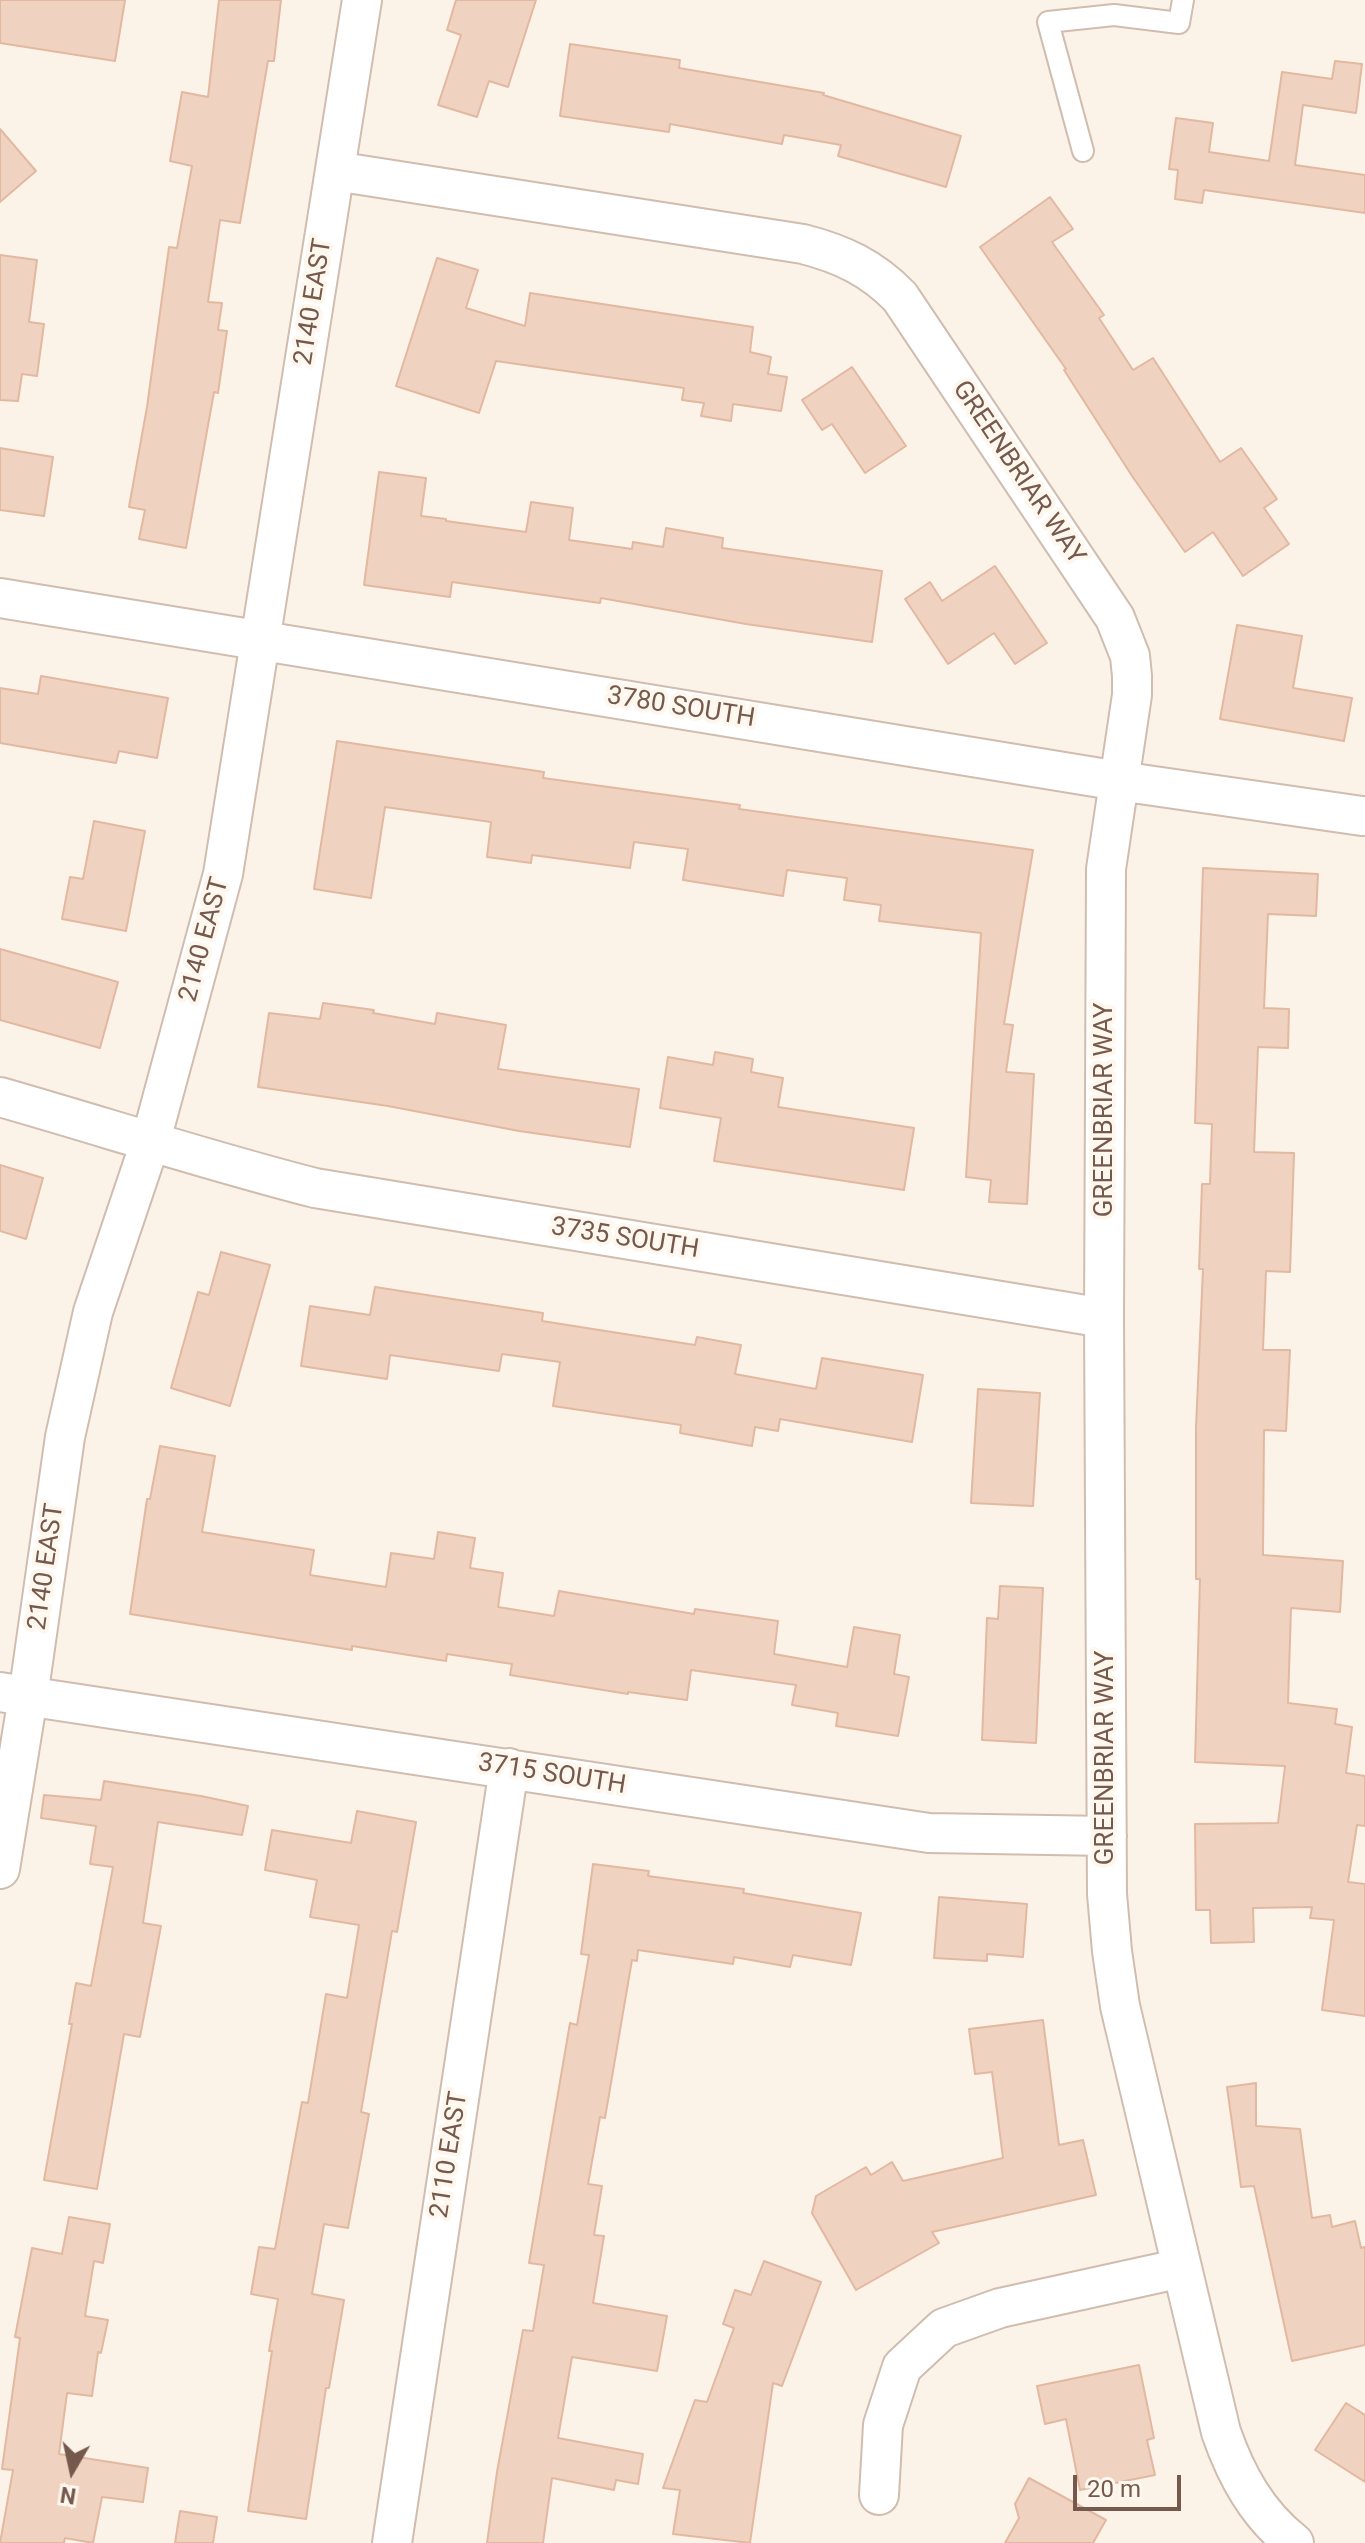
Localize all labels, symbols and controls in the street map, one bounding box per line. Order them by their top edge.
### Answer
street label: 2140 EAST [289,237,339,367]
street label: GREENBRIAR WAY [945,375,1091,571]
street label: 3780 SOUTH [605,681,757,735]
street label: 2140 EAST [173,874,237,1006]
street label: GREENBRIAR WAY [1089,1003,1121,1217]
street label: 3735 SOUTH [549,1212,701,1266]
street label: 2140 EAST [23,1502,71,1632]
street label: GREENBRIAR WAY [1090,1651,1122,1865]
street label: 3715 SOUTH [476,1748,628,1802]
street label: 2110 EAST [425,2090,475,2220]
north arrow [32,2431,112,2511]
scale bar [1077,2459,1185,2509]
text: 20 m [1087,2475,1141,2503]
text: N [59,2482,78,2509]

